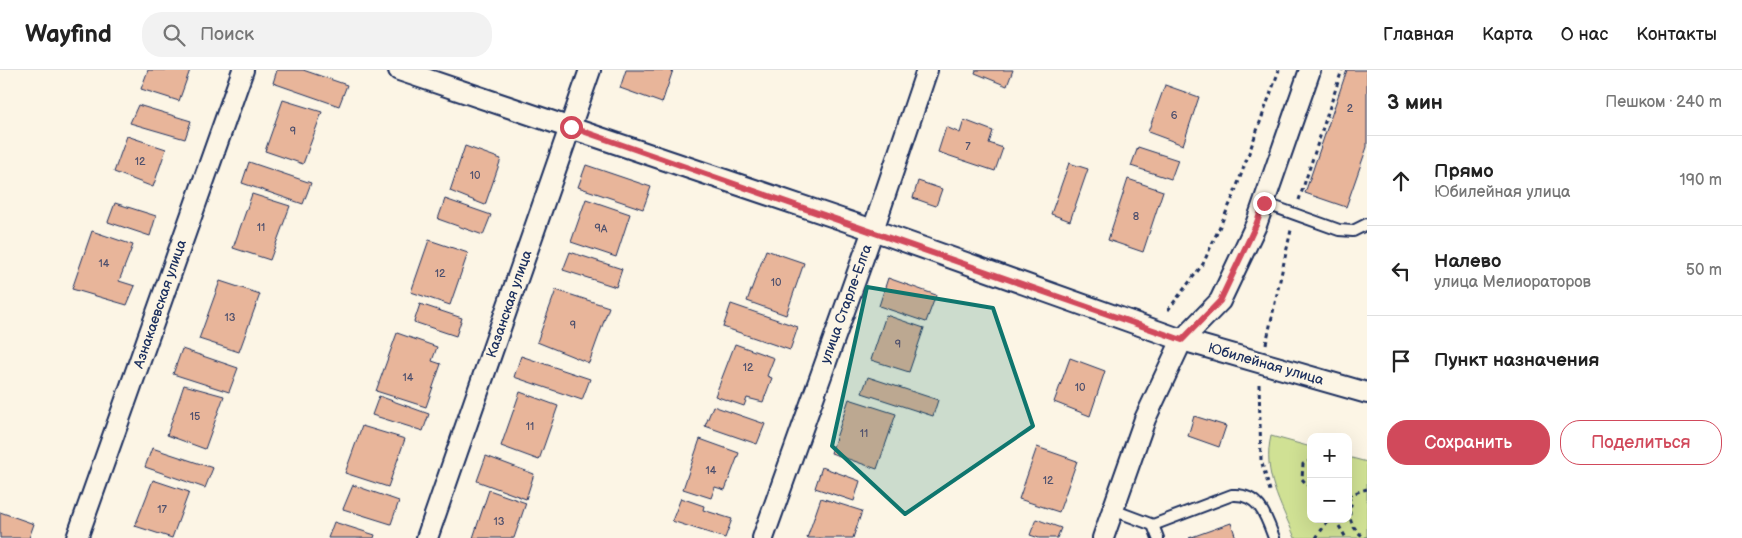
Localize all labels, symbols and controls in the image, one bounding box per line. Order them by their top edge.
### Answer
search box [142,12,492,57]
text: Wayfind [25,20,112,49]
icon: search [160,21,188,49]
text: Поиск [200,23,254,46]
text: Главная [1383,24,1454,45]
text: Карта [1482,24,1533,45]
text: О нас [1561,24,1608,45]
text: Контакты [1636,24,1717,45]
text: 3 мин [1387,90,1443,115]
text: Пешком · 240 m [1605,93,1722,112]
house number: 2 [1347,102,1354,115]
house number: 6 [1171,109,1178,122]
route start [560,116,583,139]
house number: 9 [290,125,296,138]
house number: 7 [965,140,971,153]
house number: 12 [135,155,146,168]
text: Прямо [1434,160,1494,183]
icon: ahead [1387,167,1415,195]
house number: 10 [470,169,481,182]
text: 190 m [1680,171,1722,190]
text: Юбилейная улица [1434,183,1571,202]
route end [1253,192,1276,215]
house number: 8 [1133,210,1139,223]
house number: 11 [257,221,265,234]
house number: 9А [594,222,608,235]
street label: Азнакаевская улица [130,237,190,371]
street label: улица Старле-Елга [817,241,876,366]
street label: Казанская улица [483,247,536,360]
text: Налево [1434,250,1501,273]
house number: 14 [99,257,110,270]
icon: left [1387,257,1415,285]
text: 50 m [1686,261,1722,280]
house number: 12 [435,267,446,280]
text: улица Мелиораторов [1434,273,1591,292]
house number: 10 [771,276,782,289]
house number: 13 [224,311,236,324]
house number: 9 [570,319,576,332]
house number: 9 [895,338,901,351]
street label: Юбилейная улица [1206,339,1326,389]
icon: arrive [1387,347,1415,375]
text: Пункт назначения [1434,349,1599,372]
house number: 12 [743,361,754,374]
house number: 14 [403,371,414,384]
house number: 10 [1075,381,1086,394]
house number: 15 [190,410,200,423]
house number: 11 [526,420,534,433]
button: Сохранить [1387,420,1550,465]
button: Поделиться [1560,420,1722,465]
house number: 11 [860,427,868,440]
map controls [1307,433,1352,523]
button: + [1307,433,1352,478]
house number: 14 [706,464,717,477]
house number: 12 [1043,474,1054,487]
button: − [1307,478,1352,523]
house number: 17 [157,503,167,516]
house number: 13 [493,515,505,528]

